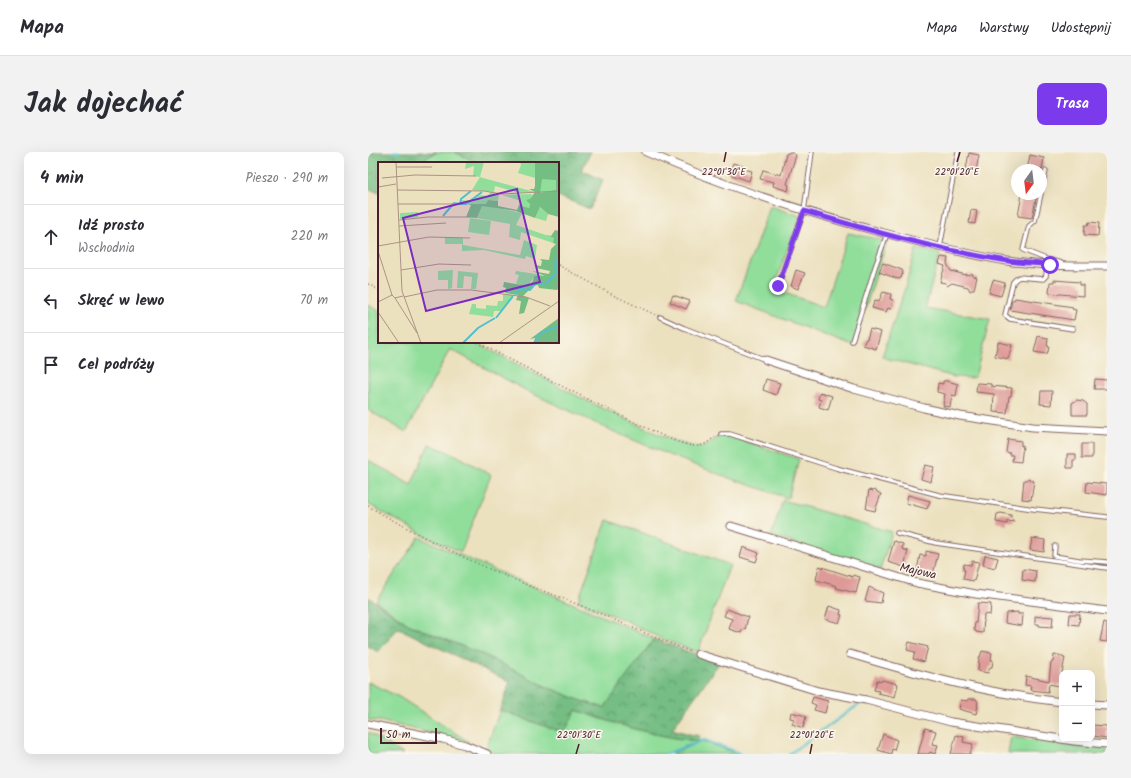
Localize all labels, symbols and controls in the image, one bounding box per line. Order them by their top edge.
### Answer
text: Mapa [20,13,64,43]
text: Mapa [926,17,957,39]
text: Warstwy [979,17,1029,39]
text: Udostępnij [1051,17,1111,39]
text: Jak dojechać [24,82,183,127]
button: Trasa [1037,83,1107,125]
inset map [378,162,559,343]
text: 22°01'30"E [702,164,747,180]
text: 22°01'20"E [935,164,980,180]
north arrow [1011,164,1047,200]
text: 4 min [40,165,84,192]
text: Pieszo · 290 m [245,168,328,189]
text: Idź prosto [78,214,144,238]
icon: ahead [40,226,62,248]
text: 220 m [291,226,328,247]
text: Wschodnia [78,238,135,259]
route start [1041,256,1059,274]
route end [769,277,787,295]
text: Skręć w lewo [78,289,164,313]
icon: left [40,290,62,312]
text: 70 m [300,290,328,311]
text: Cel podróży [78,353,154,377]
icon: arrive [40,354,62,376]
street label: Majowa [898,558,939,585]
map controls [1059,670,1095,742]
button: + [1059,670,1095,706]
button: − [1059,706,1095,742]
scale bar [380,726,437,745]
text: 50 m [386,726,411,744]
text: 22°01'30"E [557,727,602,743]
text: 22°01'20"E [790,727,835,743]

